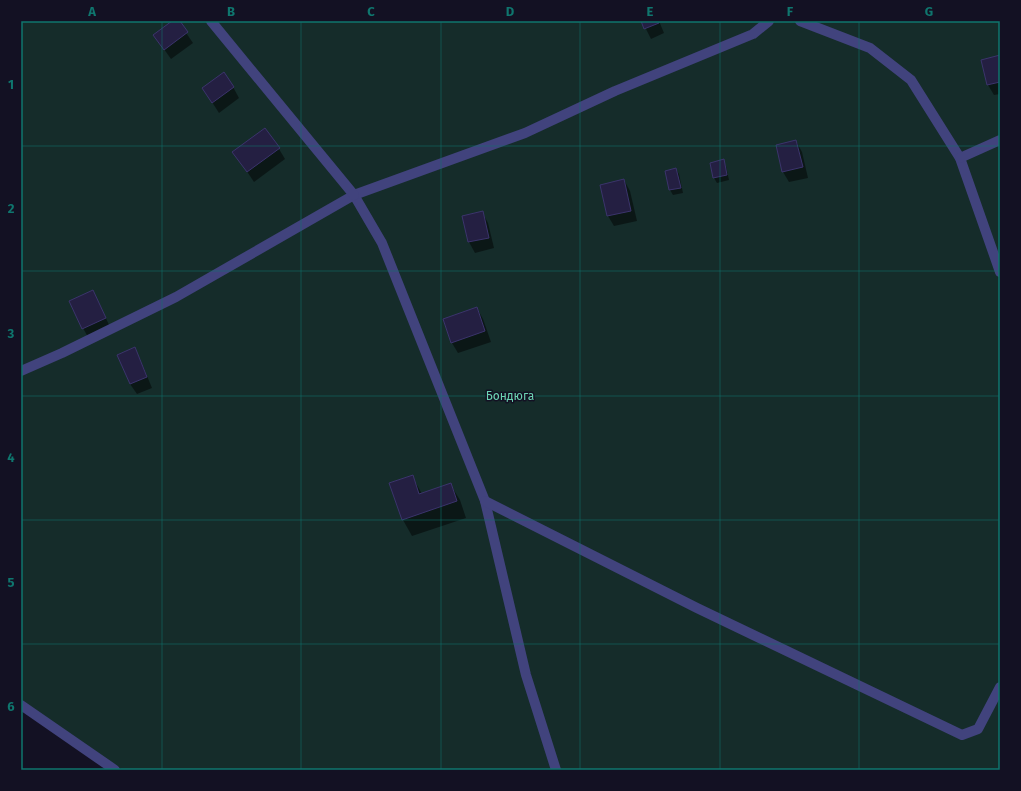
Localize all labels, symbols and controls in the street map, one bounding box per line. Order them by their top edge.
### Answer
text: A [87,4,96,19]
text: B [227,4,235,19]
text: C [367,4,375,19]
text: D [506,4,515,19]
text: E [647,4,654,19]
text: F [787,4,794,19]
text: G [925,4,933,19]
text: 1 [8,77,14,92]
text: 2 [8,201,15,216]
text: 3 [7,326,15,341]
park label: Бондюга [486,389,534,403]
text: 4 [7,450,15,465]
text: 5 [8,575,15,590]
text: 6 [7,699,15,714]

